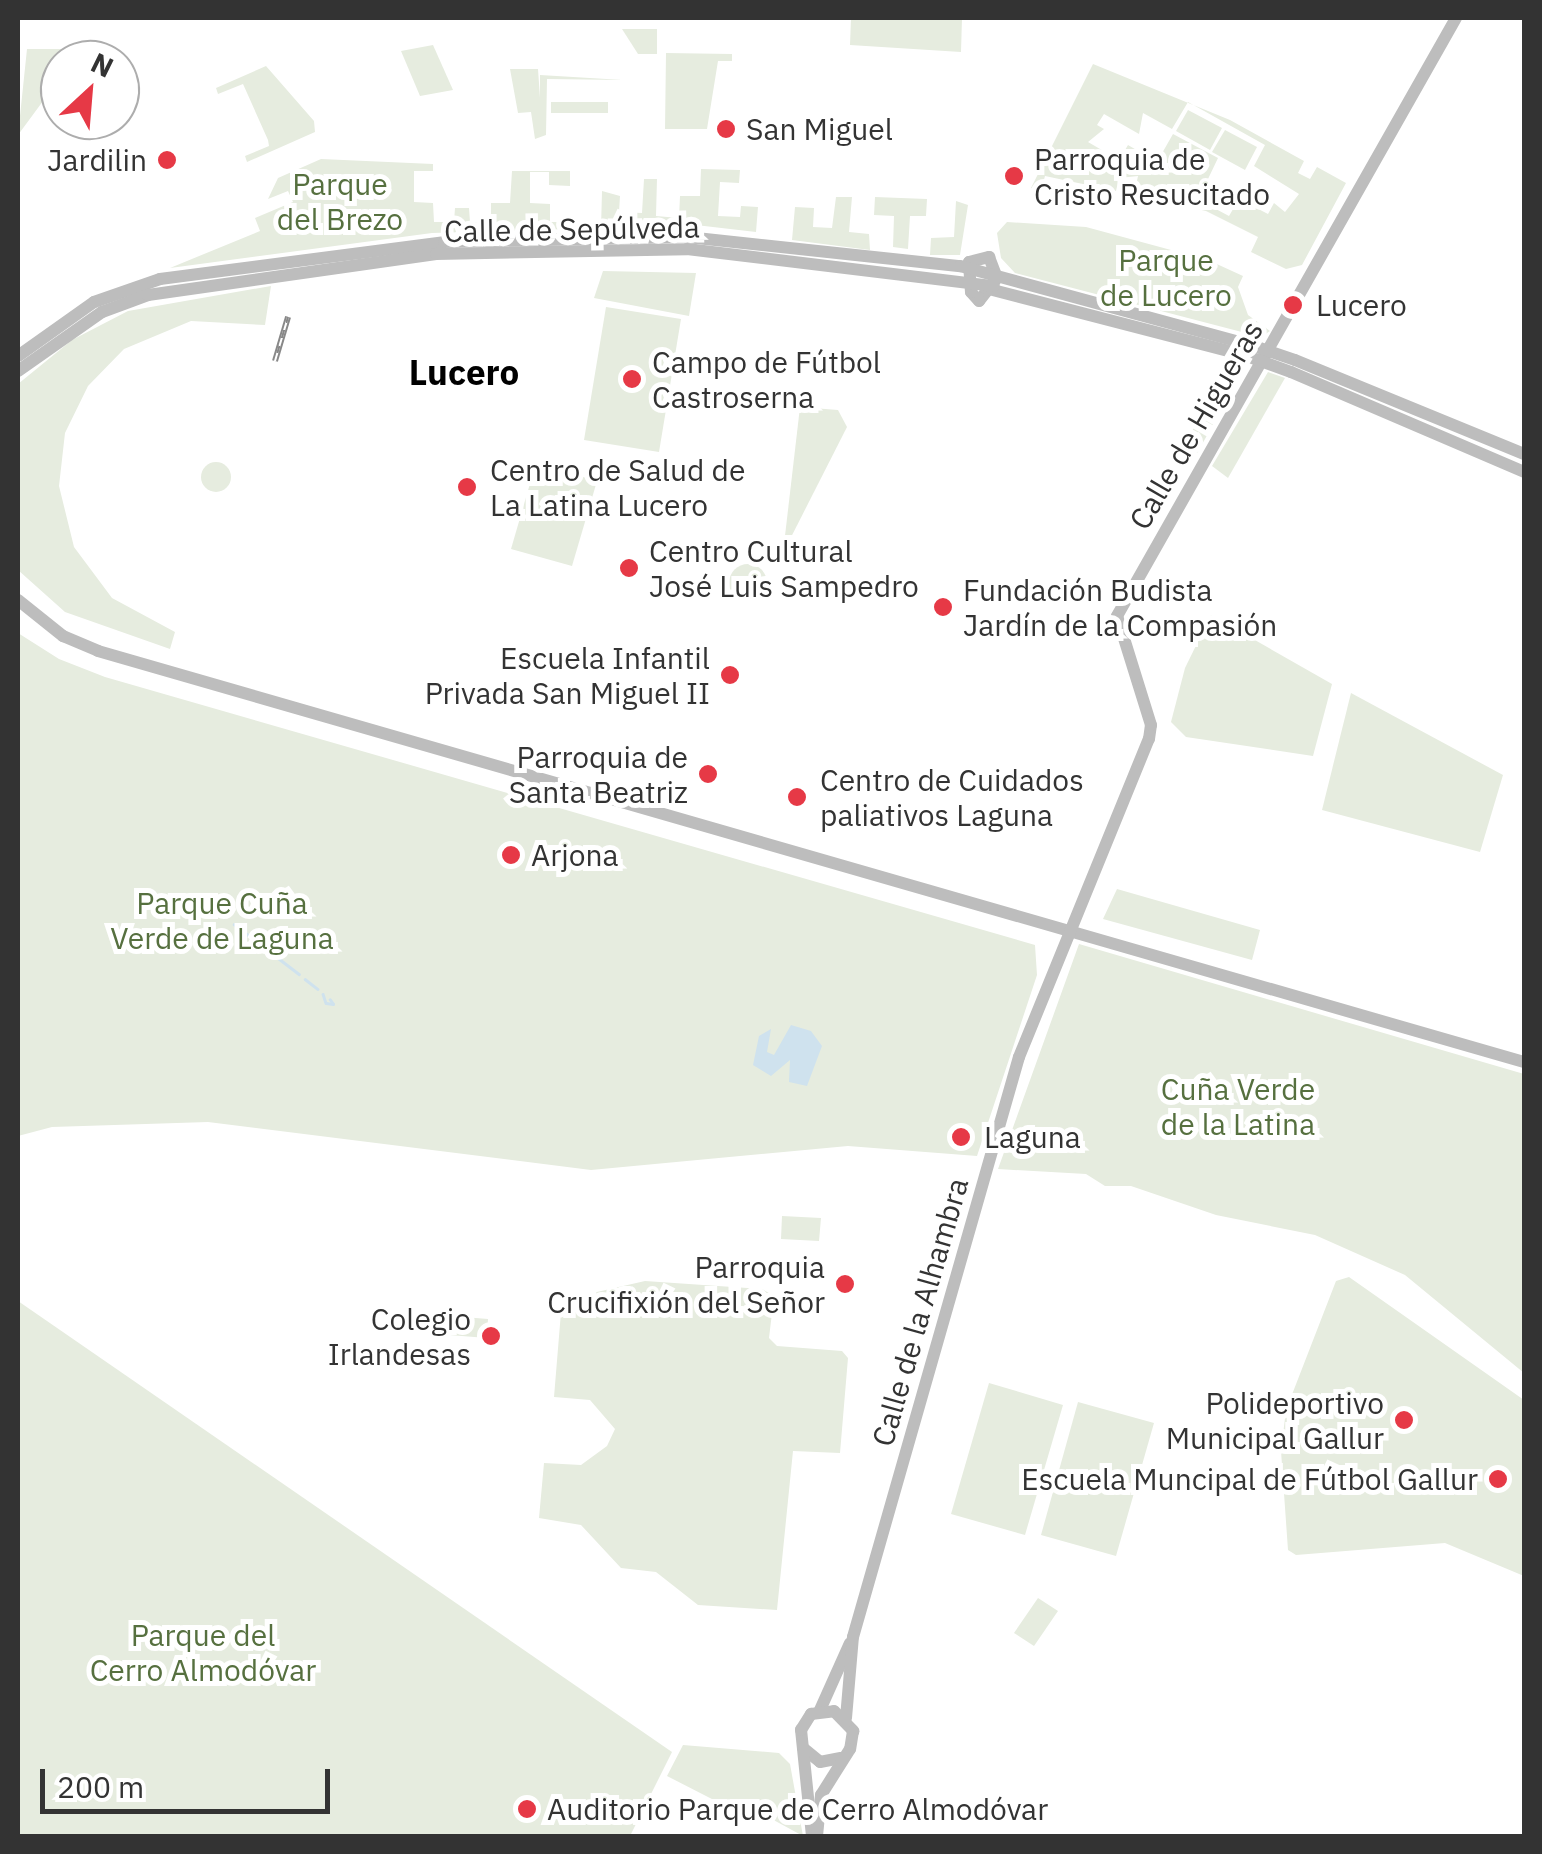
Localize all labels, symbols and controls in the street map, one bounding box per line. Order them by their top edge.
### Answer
north arrow [40,40,140,140]
text: N [85,43,120,85]
place label: San Miguel [746,111,893,147]
marker: San Miguel [715,118,737,140]
place label: Parroquia de Cristo Resucitado [1034,141,1270,212]
place label: Jardilin [47,142,147,178]
marker: Jardilin [156,149,178,171]
marker: Parroquia de Cristo Resucitado [1003,165,1025,187]
park label: Parque del Brezo [277,166,403,236]
street label: Calle de Sepúlveda [444,209,700,249]
park label: Parque de Lucero [1100,242,1232,312]
place label: Lucero [1316,287,1407,323]
marker: Lucero [1280,292,1306,318]
street label: Calle de Higueras [1122,314,1270,536]
place label: Campo de Fútbol Castroserna [652,344,881,414]
district label: Lucero [409,351,519,393]
marker: Campo de Fútbol Castroserna [621,368,643,390]
place label: Centro de Salud de La Latina Lucero [490,452,745,522]
marker: Centro de Salud de La Latina Lucero [454,474,480,500]
place label: Centro Cultural José Luis Sampedro [649,533,919,604]
marker: Centro Cultural José Luis Sampedro [618,557,640,579]
place label: Fundación Budista Jardín de la Compasión [963,572,1277,642]
marker: Fundación Budista Jardín de la Compasión [932,596,954,618]
place label: Escuela Infantil Privada San Miguel II [425,640,710,710]
marker: Escuela Infantil Privada San Miguel II [719,664,741,686]
place label: Parroquia de Santa Beatriz [509,739,688,810]
place label: Centro de Cuidados paliativos Laguna [820,762,1084,832]
marker: Parroquia de Santa Beatriz [697,763,719,785]
marker: Centro de Cuidados paliativos Laguna [784,784,810,810]
place label: Arjona [531,837,619,873]
marker: Arjona [500,844,522,866]
park label: Parque Cuña Verde de Laguna [110,885,334,956]
park label: Cuña Verde de la Latina [1161,1071,1315,1142]
place label: Laguna [984,1119,1081,1155]
marker: Laguna [948,1124,974,1150]
street label: Calle de la Alhambra [864,1174,976,1450]
place label: Parroquia Crucifixión del Señor [547,1249,825,1320]
marker: Parroquia Crucifixión del Señor [834,1273,856,1295]
place label: Colegio Irlandesas [328,1301,471,1372]
marker: Colegio Irlandesas [480,1325,502,1347]
place label: Polideportivo Municipal Gallur [1166,1385,1384,1456]
marker: Polideportivo Municipal Gallur [1393,1409,1415,1431]
place label: Escuela Muncipal de Fútbol Gallur [1021,1461,1478,1497]
marker: Escuela Muncipal de Fútbol Gallur [1487,1468,1509,1490]
park label: Parque del Cerro Almodóvar [90,1617,316,1688]
scale bar [45,1749,335,1811]
text: 200 m [57,1767,144,1806]
place label: Auditorio Parque de Cerro Almodóvar [547,1791,1048,1827]
marker: Auditorio Parque de Cerro Almodóvar [516,1798,538,1820]

